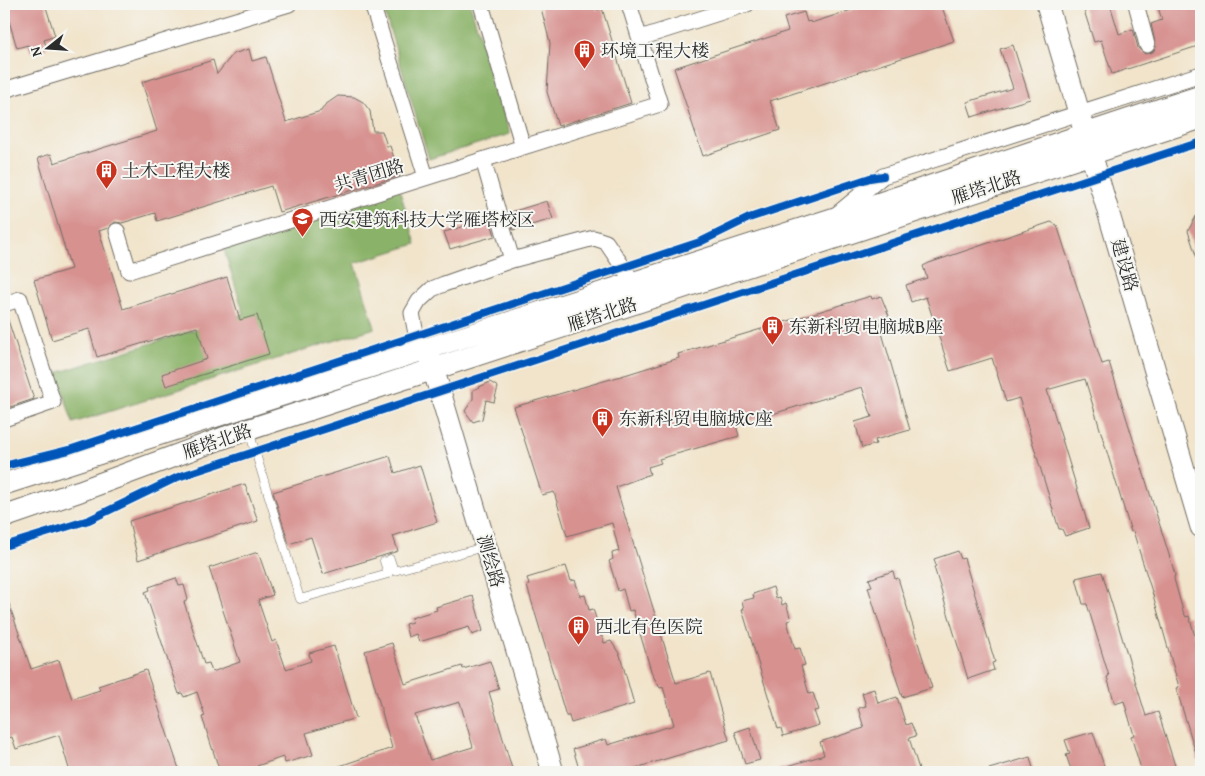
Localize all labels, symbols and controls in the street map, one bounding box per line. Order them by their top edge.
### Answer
north arrow [22,22,72,72]
place label: 环境工程大楼 [601,37,709,64]
building icon: 环境工程大楼 [573,38,597,69]
text: N [24,44,46,59]
street label: 共青团路 [331,152,407,198]
place label: 土木工程大楼 [122,157,230,184]
building icon: 土木工程大楼 [94,158,118,189]
street label: 雁塔北路 [948,163,1024,211]
place label: 西安建筑科技大学雁塔校区 [319,206,535,233]
school or university icon: 西安建筑科技大学雁塔校区 [291,207,315,238]
street label: 建设路 [1105,235,1145,295]
street label: 雁塔北路 [564,290,640,338]
place label: 东新科贸电脑城B座 [789,313,943,340]
building icon: 东新科贸电脑城B座 [761,314,785,345]
place label: 东新科贸电脑城C座 [619,405,773,432]
building icon: 东新科贸电脑城C座 [591,406,615,437]
street label: 雁塔北路 [179,417,255,465]
street label: 测绘路 [471,531,511,591]
place label: 西北有色医院 [595,613,703,640]
building icon: 西北有色医院 [567,614,591,645]

